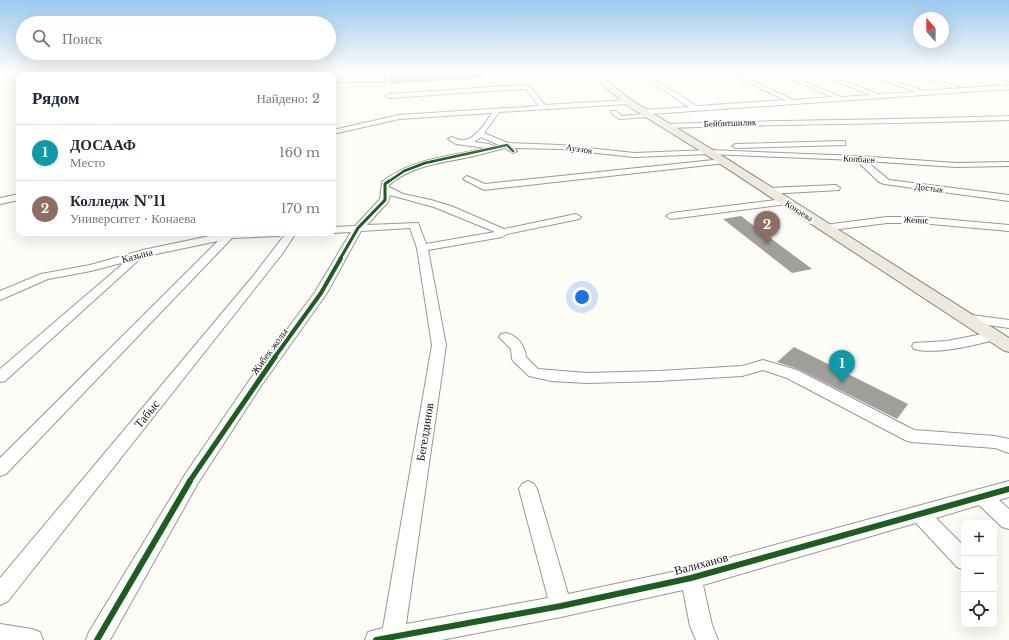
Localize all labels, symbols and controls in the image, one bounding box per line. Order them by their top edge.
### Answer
north arrow [913,12,949,48]
search box [16,16,336,60]
icon: search [30,27,52,49]
text: Поиск [62,29,102,48]
text: Рядом [32,88,80,109]
text: Найдено: 2 [257,90,320,107]
street label: Бейбитшилик [703,116,757,129]
text: ДОСААФ [70,135,136,154]
street label: Ауэзов [565,141,593,156]
text: 1 [42,144,48,161]
text: 160 m [279,144,320,161]
street label: Копбаев [843,152,875,165]
text: Место [70,154,105,171]
street label: Достык [914,180,945,195]
text: Колледж №11 [70,191,166,210]
street label: Конаева [783,198,815,224]
text: 2 [41,200,49,217]
text: 170 m [281,200,320,217]
text: Университет · Конаева [70,210,196,227]
pin: 2 [754,211,780,244]
street label: Женис [903,214,929,225]
street label: Казына [120,245,155,266]
your location [572,287,592,307]
street label: Жибек жолы [248,325,291,377]
pin: 1 [829,350,855,383]
street label: Табыс [131,397,162,431]
street label: Бегелдинов [412,401,437,462]
map controls [961,520,997,628]
button: + [961,520,997,556]
street label: Валиханов [672,549,730,578]
button: − [961,556,997,592]
button: locate [961,592,997,628]

